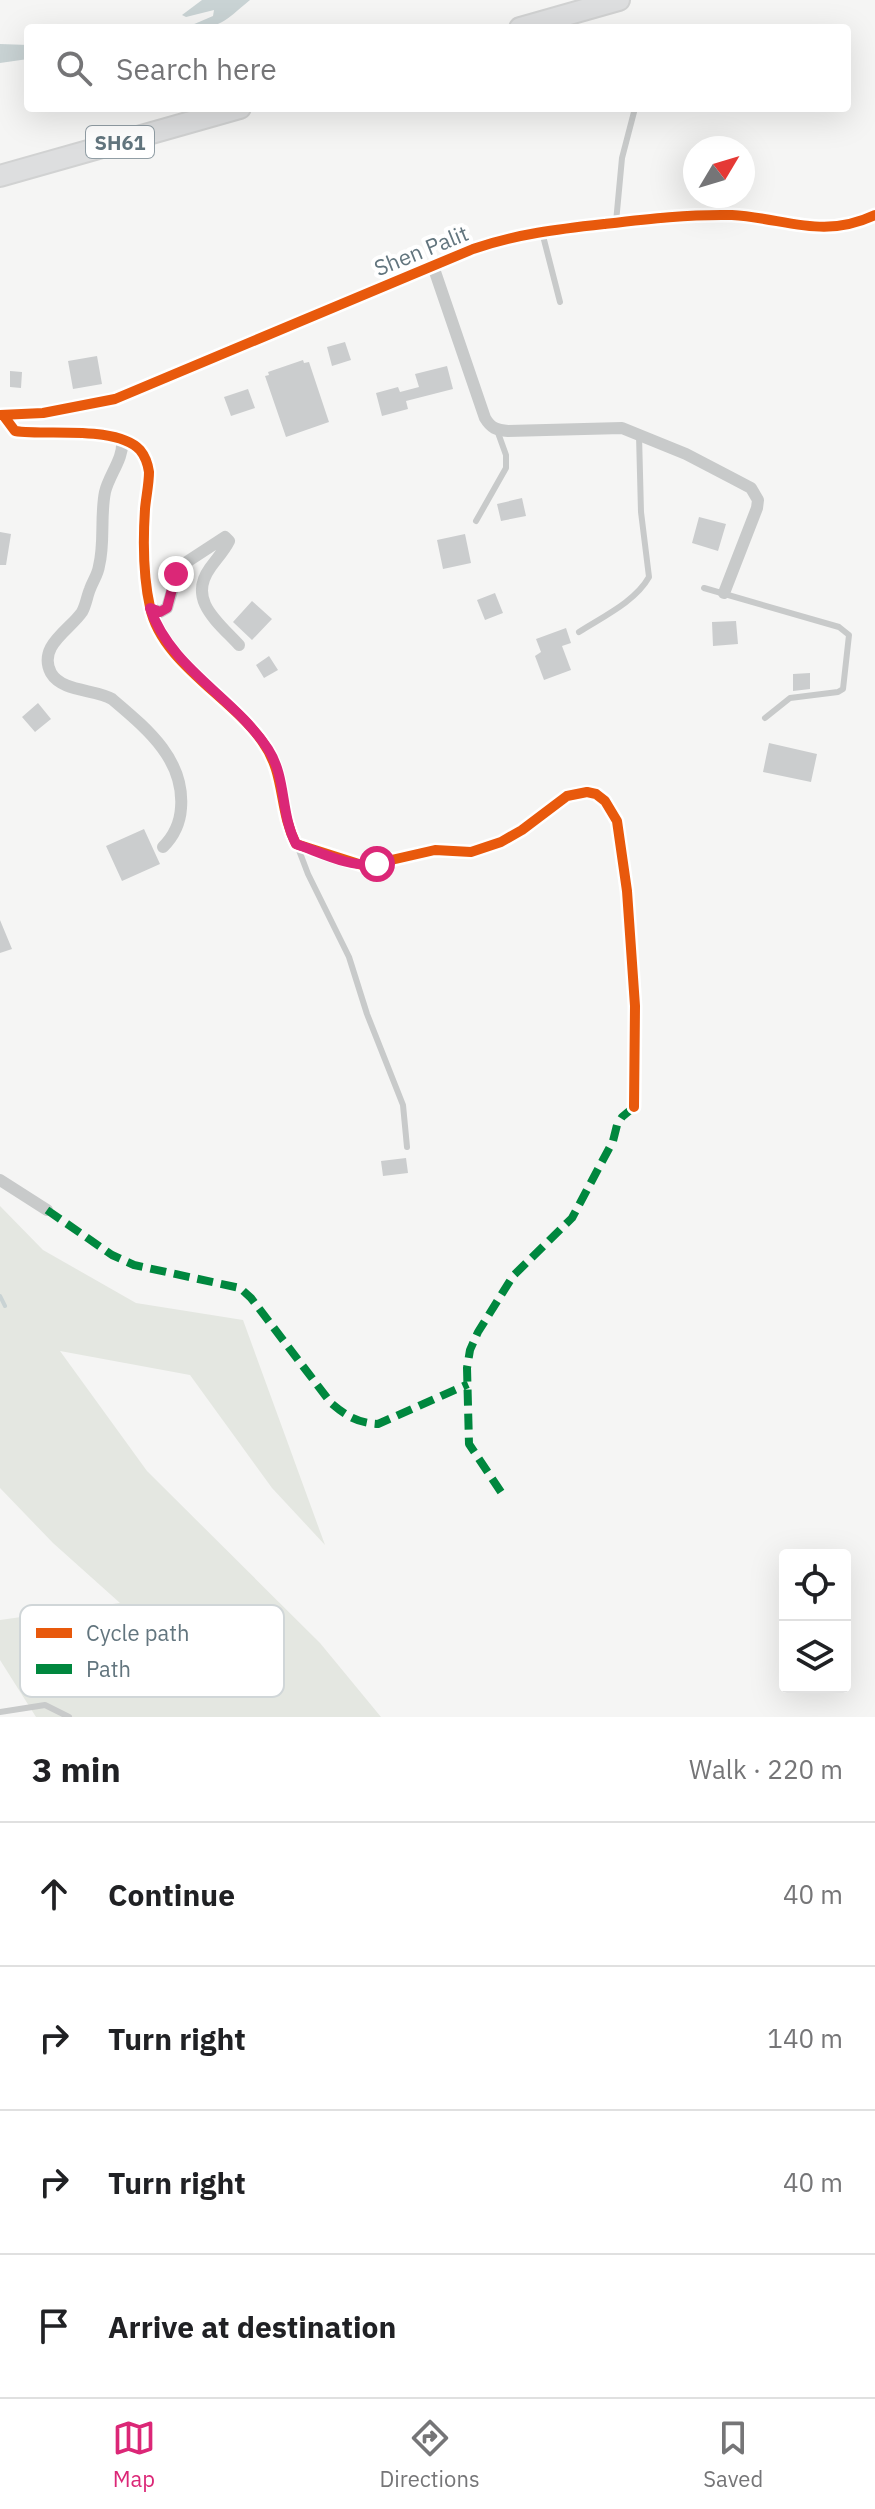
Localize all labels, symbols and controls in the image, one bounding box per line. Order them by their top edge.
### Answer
search box [24,24,851,112]
icon: search [52,46,96,90]
text: Search here [116,49,277,88]
road number: SH61 [86,126,154,158]
north arrow [683,136,755,208]
street label: Shen Palit [370,218,472,282]
route end [158,556,194,592]
route start [359,846,395,882]
map controls [779,1549,851,1693]
button: locate [779,1549,851,1621]
legend [20,1605,284,1697]
text: Cycle path [86,1618,190,1647]
button: layers [779,1621,851,1693]
text: Path [86,1654,131,1683]
text: 3 min [32,1747,121,1791]
text: Walk · 220 m [689,1752,843,1786]
icon: ahead [32,1872,76,1916]
text: Continue [108,1875,235,1914]
text: 40 m [783,1877,843,1911]
icon: right [32,2016,76,2060]
text: Turn right [108,2019,246,2058]
text: 140 m [767,2021,843,2055]
icon: right [32,2160,76,2204]
text: Turn right [108,2163,246,2202]
text: 40 m [783,2165,843,2199]
icon: arrive [32,2304,76,2348]
text: Arrive at destination [108,2307,396,2346]
tab: Map [112,2416,156,2493]
tab: Directions [380,2416,480,2493]
tab: Saved [703,2416,763,2493]

